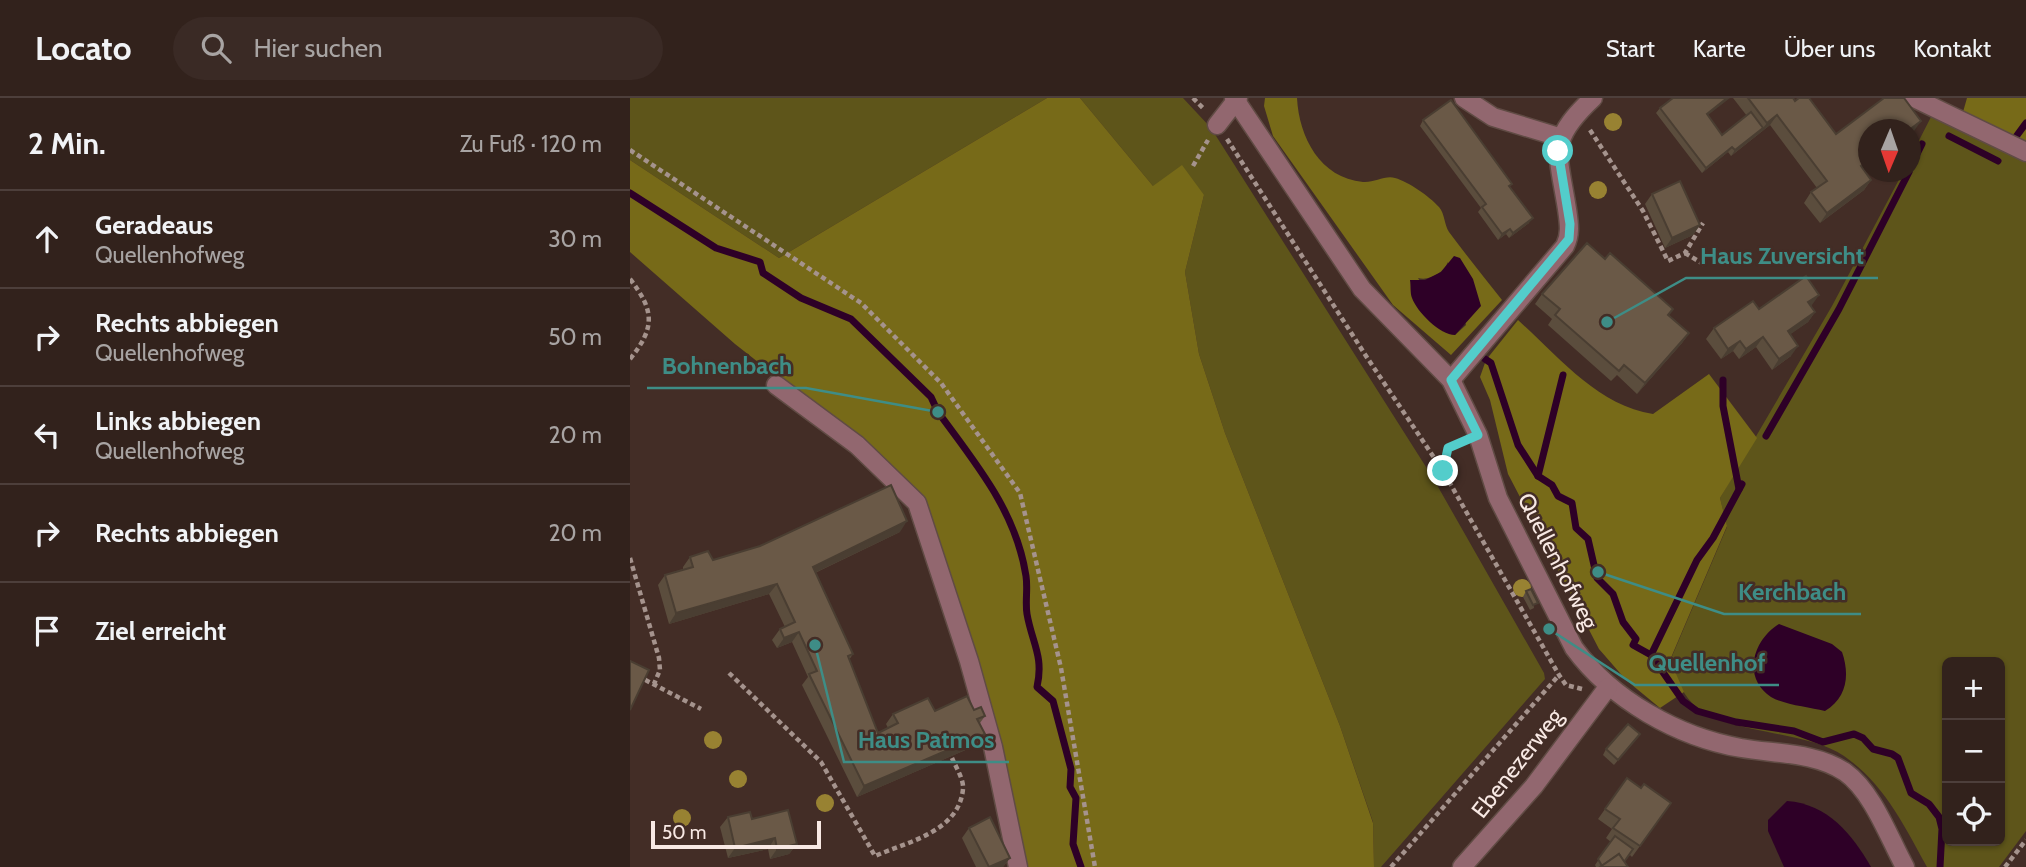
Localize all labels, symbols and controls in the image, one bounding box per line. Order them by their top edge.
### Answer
search box [173,17,663,80]
text: Locato [35,28,131,68]
icon: search [197,29,235,67]
text: Hier suchen [253,32,383,64]
text: Start [1606,34,1655,63]
text: Karte [1693,34,1746,63]
text: Über uns [1784,34,1875,63]
text: Kontakt [1913,34,1991,63]
north arrow [1858,119,1921,182]
text: 2 Min. [28,125,106,162]
text: Zu Fuß · 120 m [460,130,602,158]
route start [1542,135,1573,166]
text: Geradeaus [95,209,213,241]
icon: ahead [28,220,66,258]
text: 30 m [548,225,602,253]
callout: Haus Zuversicht [1686,233,1878,278]
text: Quellenhofweg [95,241,244,269]
text: Haus Zuversicht [1700,241,1864,270]
text: Rechts abbiegen [95,307,279,339]
icon: right [28,318,66,356]
text: 50 m [548,323,602,351]
text: Quellenhofweg [95,339,244,367]
callout: Bohnenbach [647,343,806,388]
text: Bohnenbach [662,351,792,380]
text: Links abbiegen [95,405,261,437]
icon: left [28,416,66,454]
text: 20 m [549,421,602,449]
text: Quellenhofweg [95,437,244,465]
route end [1427,455,1458,486]
street label: Quellenhofweg [1512,488,1605,634]
icon: right [28,514,66,552]
text: Rechts abbiegen [95,517,279,549]
text: 20 m [549,519,602,547]
callout: Kerchbach [1724,569,1861,614]
text: Kerchbach [1738,577,1846,606]
icon: arrive [28,612,66,650]
text: Ziel erreicht [95,615,226,647]
callout: Quellenhof [1635,640,1779,685]
text: Quellenhof [1649,648,1765,677]
map controls [1942,657,2005,846]
button: + [1942,657,2005,720]
street label: Ebenezerweg [1466,702,1569,823]
callout: Haus Patmos [844,717,1009,762]
button: − [1942,720,2005,783]
text: Haus Patmos [858,725,994,754]
button: locate [1942,783,2005,846]
scale bar [651,818,821,850]
text: 50 m [662,821,706,844]

